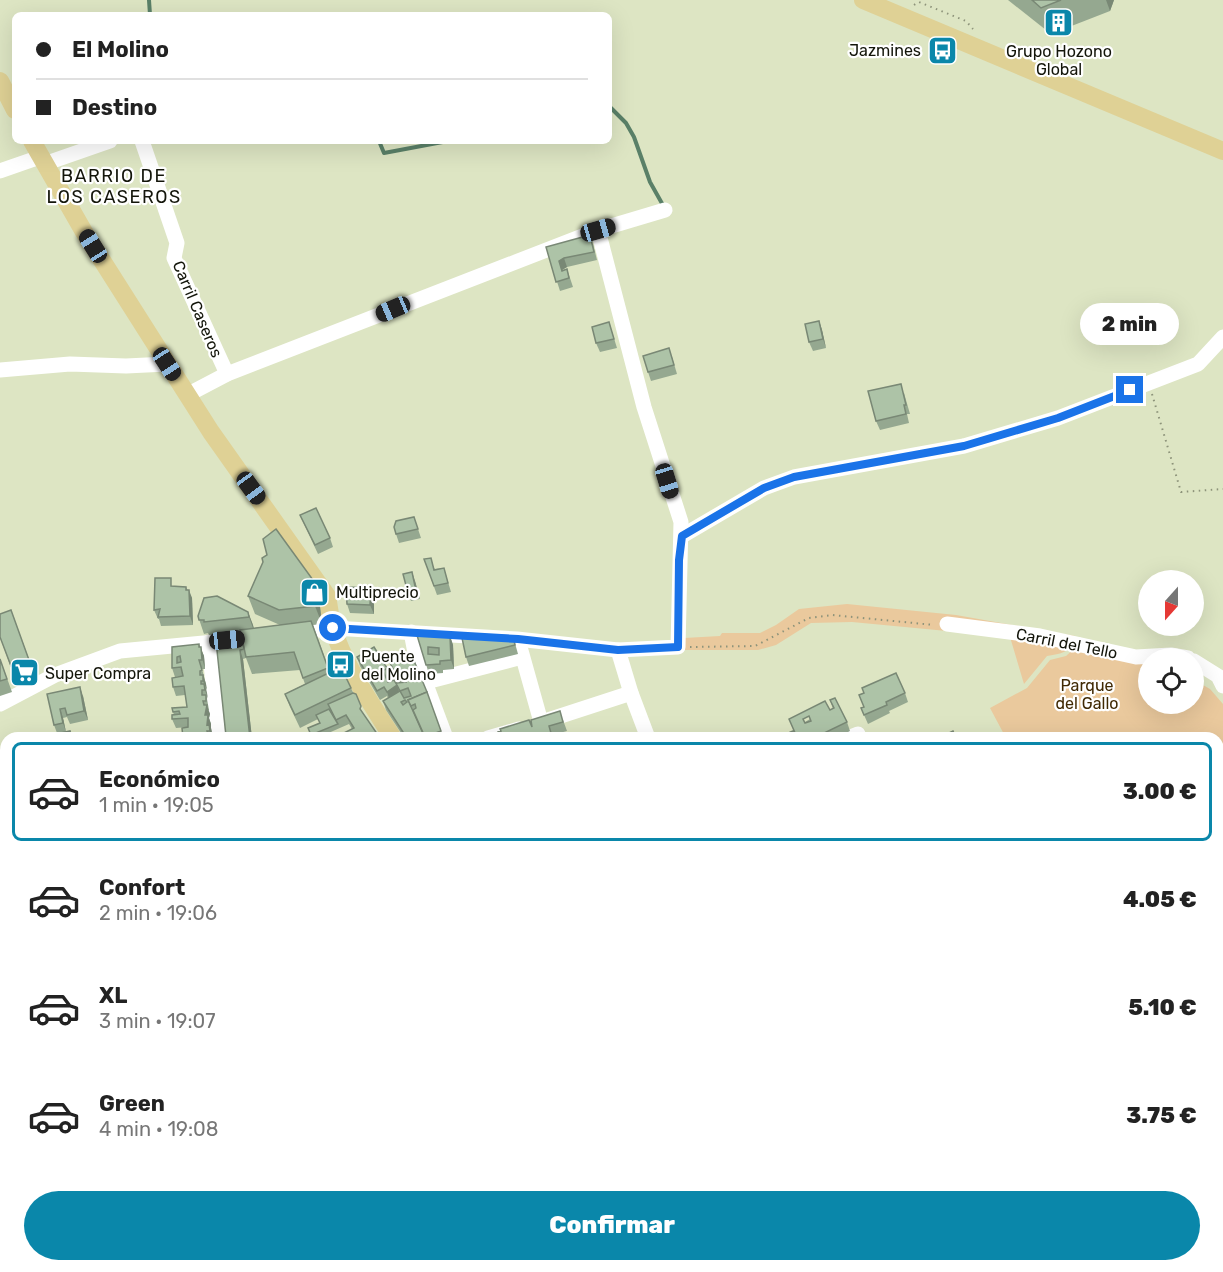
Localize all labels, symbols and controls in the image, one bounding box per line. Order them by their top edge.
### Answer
building icon: Grupo Hozono Global [1043,7,1075,39]
bus stop icon: Jazmines [926,34,958,66]
text: El Molino [72,36,169,63]
place label: Jazmines [849,41,921,60]
place label: Grupo Hozono Global [1006,42,1112,79]
text: Destino [72,94,157,121]
district label: BARRIO DE LOS CASEROS [46,165,182,208]
car [578,216,618,244]
car [76,226,110,266]
street label: Carril Caseros [169,258,226,360]
car [373,294,413,324]
callout: 2 min [1080,303,1180,345]
text: 2 min [1102,312,1157,336]
car [150,344,184,384]
route end [1116,376,1143,403]
car [653,461,681,501]
car [233,468,269,508]
north arrow [1138,570,1204,636]
map controls [1138,570,1204,714]
shop icon: Multiprecio [299,576,331,608]
place label: Multiprecio [336,583,419,602]
route start [319,614,346,641]
street label: Carril del Tello [1015,624,1119,663]
car [208,629,246,651]
place label: Puente del Molino [361,647,436,684]
button: locate [1138,648,1204,714]
bus stop icon: Puente del Molino [324,649,356,681]
supermarket icon: Super Compra [8,657,40,689]
place label: Super Compra [45,664,151,683]
park label: Parque del Gallo [1056,676,1118,713]
icon: car [27,765,81,819]
text: Económico [99,766,220,793]
text: 3.00 € [1123,778,1197,805]
text: 1 min · 19:05 [99,793,214,817]
icon: car [27,873,81,927]
text: Confort [99,874,185,901]
text: 4.05 € [1123,886,1197,913]
text: 2 min · 19:06 [99,901,217,925]
icon: car [27,981,81,1035]
text: XL [99,982,127,1009]
text: 5.10 € [1128,994,1197,1021]
text: 3 min · 19:07 [99,1009,216,1033]
icon: car [27,1089,81,1143]
text: Green [99,1090,165,1117]
text: 3.75 € [1126,1102,1197,1129]
text: 4 min · 19:08 [99,1117,218,1141]
button: Confirmar [24,1191,1200,1260]

